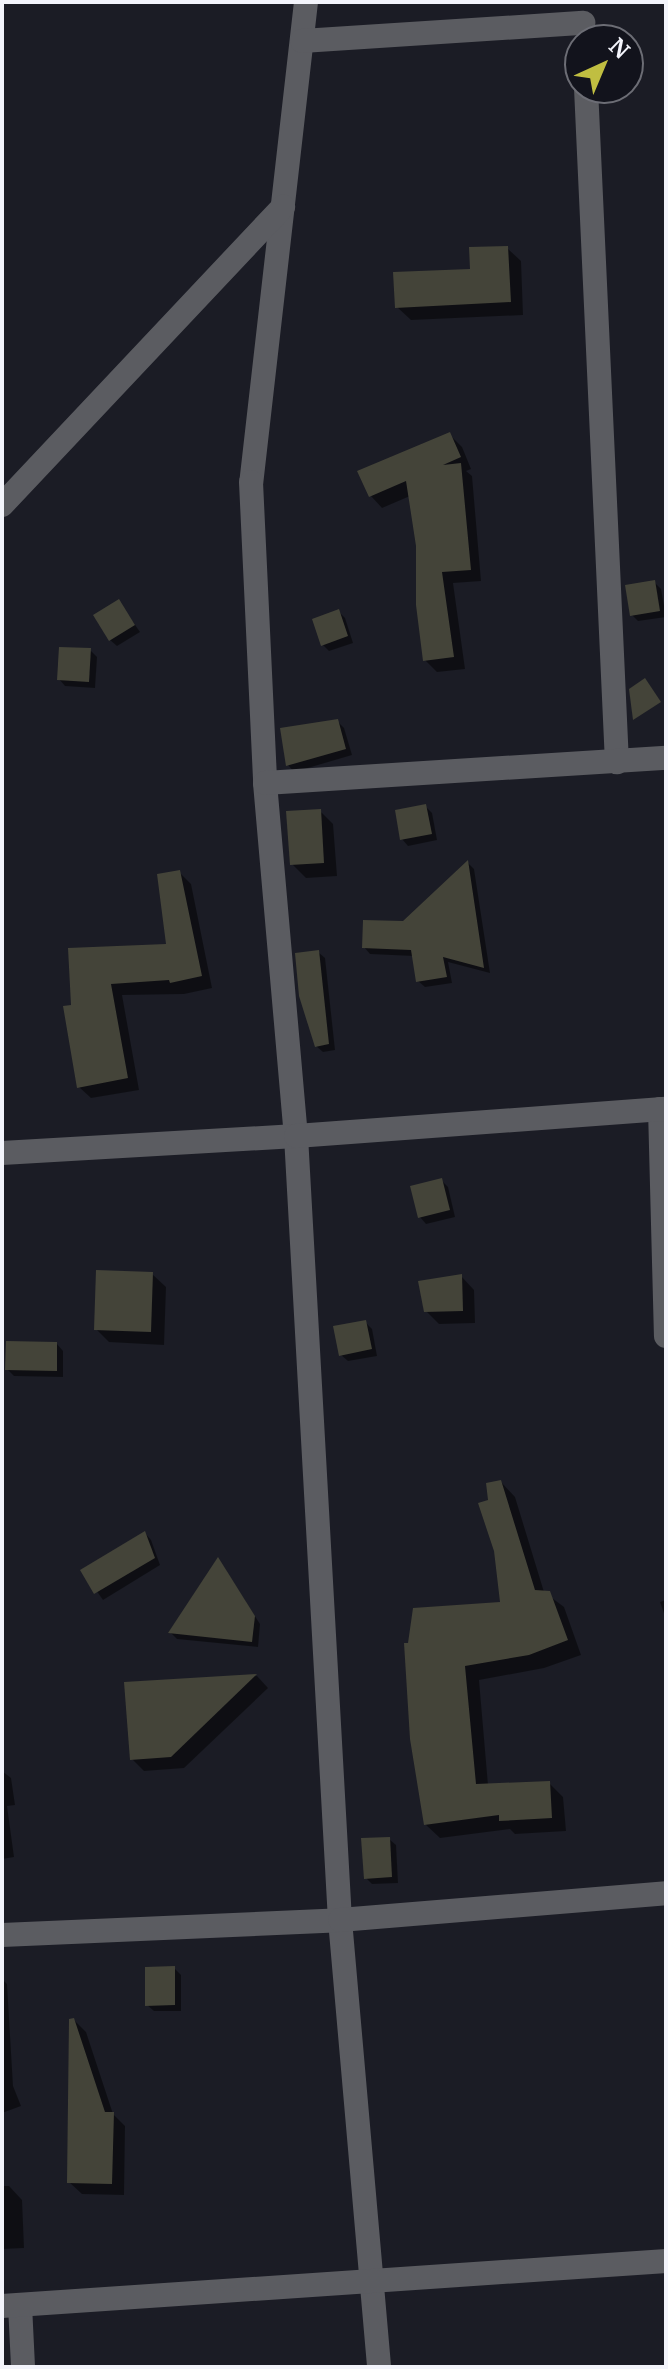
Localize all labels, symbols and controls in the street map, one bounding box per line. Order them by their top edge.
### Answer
north arrow [564,24,644,104]
text: N [603,32,635,64]

